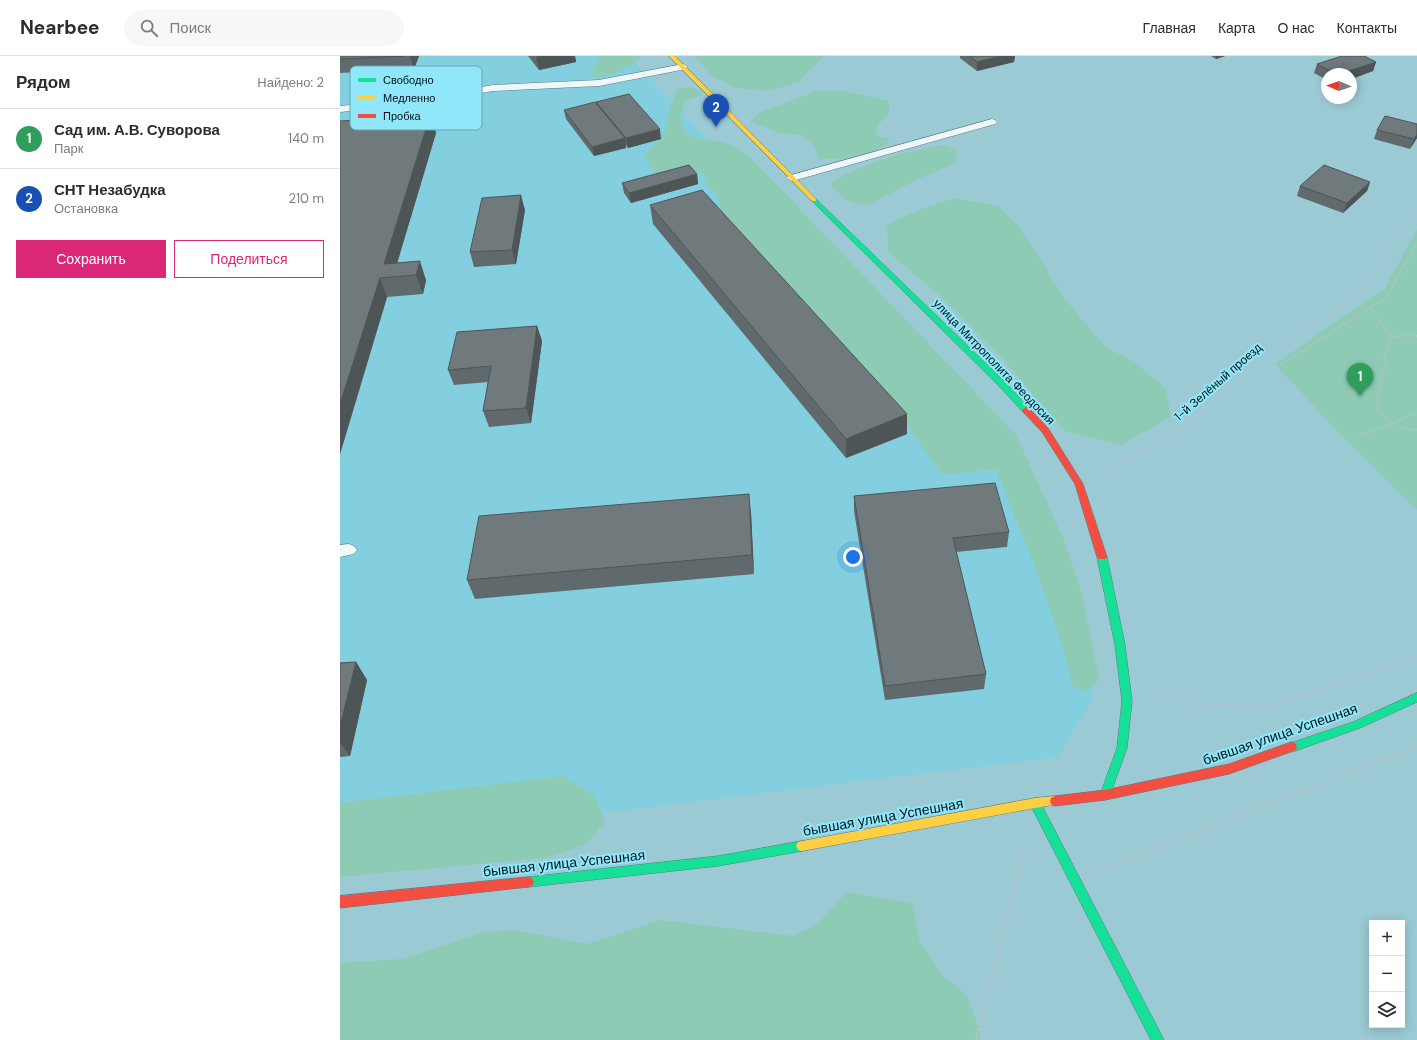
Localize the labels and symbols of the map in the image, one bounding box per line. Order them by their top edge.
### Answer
legend [350,66,482,130]
north arrow [1321,68,1357,104]
text: Свободно [383,73,434,87]
text: Медленно [383,91,435,105]
pin: 2 [703,94,729,127]
text: Пробка [383,109,421,123]
street label: улица Митрополита Феодосия [930,296,1058,428]
street label: 1-й Зелёный проезд [1171,340,1265,424]
pin: 1 [1347,363,1373,396]
your location [843,547,863,567]
street label: бывшая улица Успешная [1200,699,1360,769]
street label: бывшая улица Успешная [801,794,965,840]
street label: бывшая улица Успешная [482,846,646,880]

